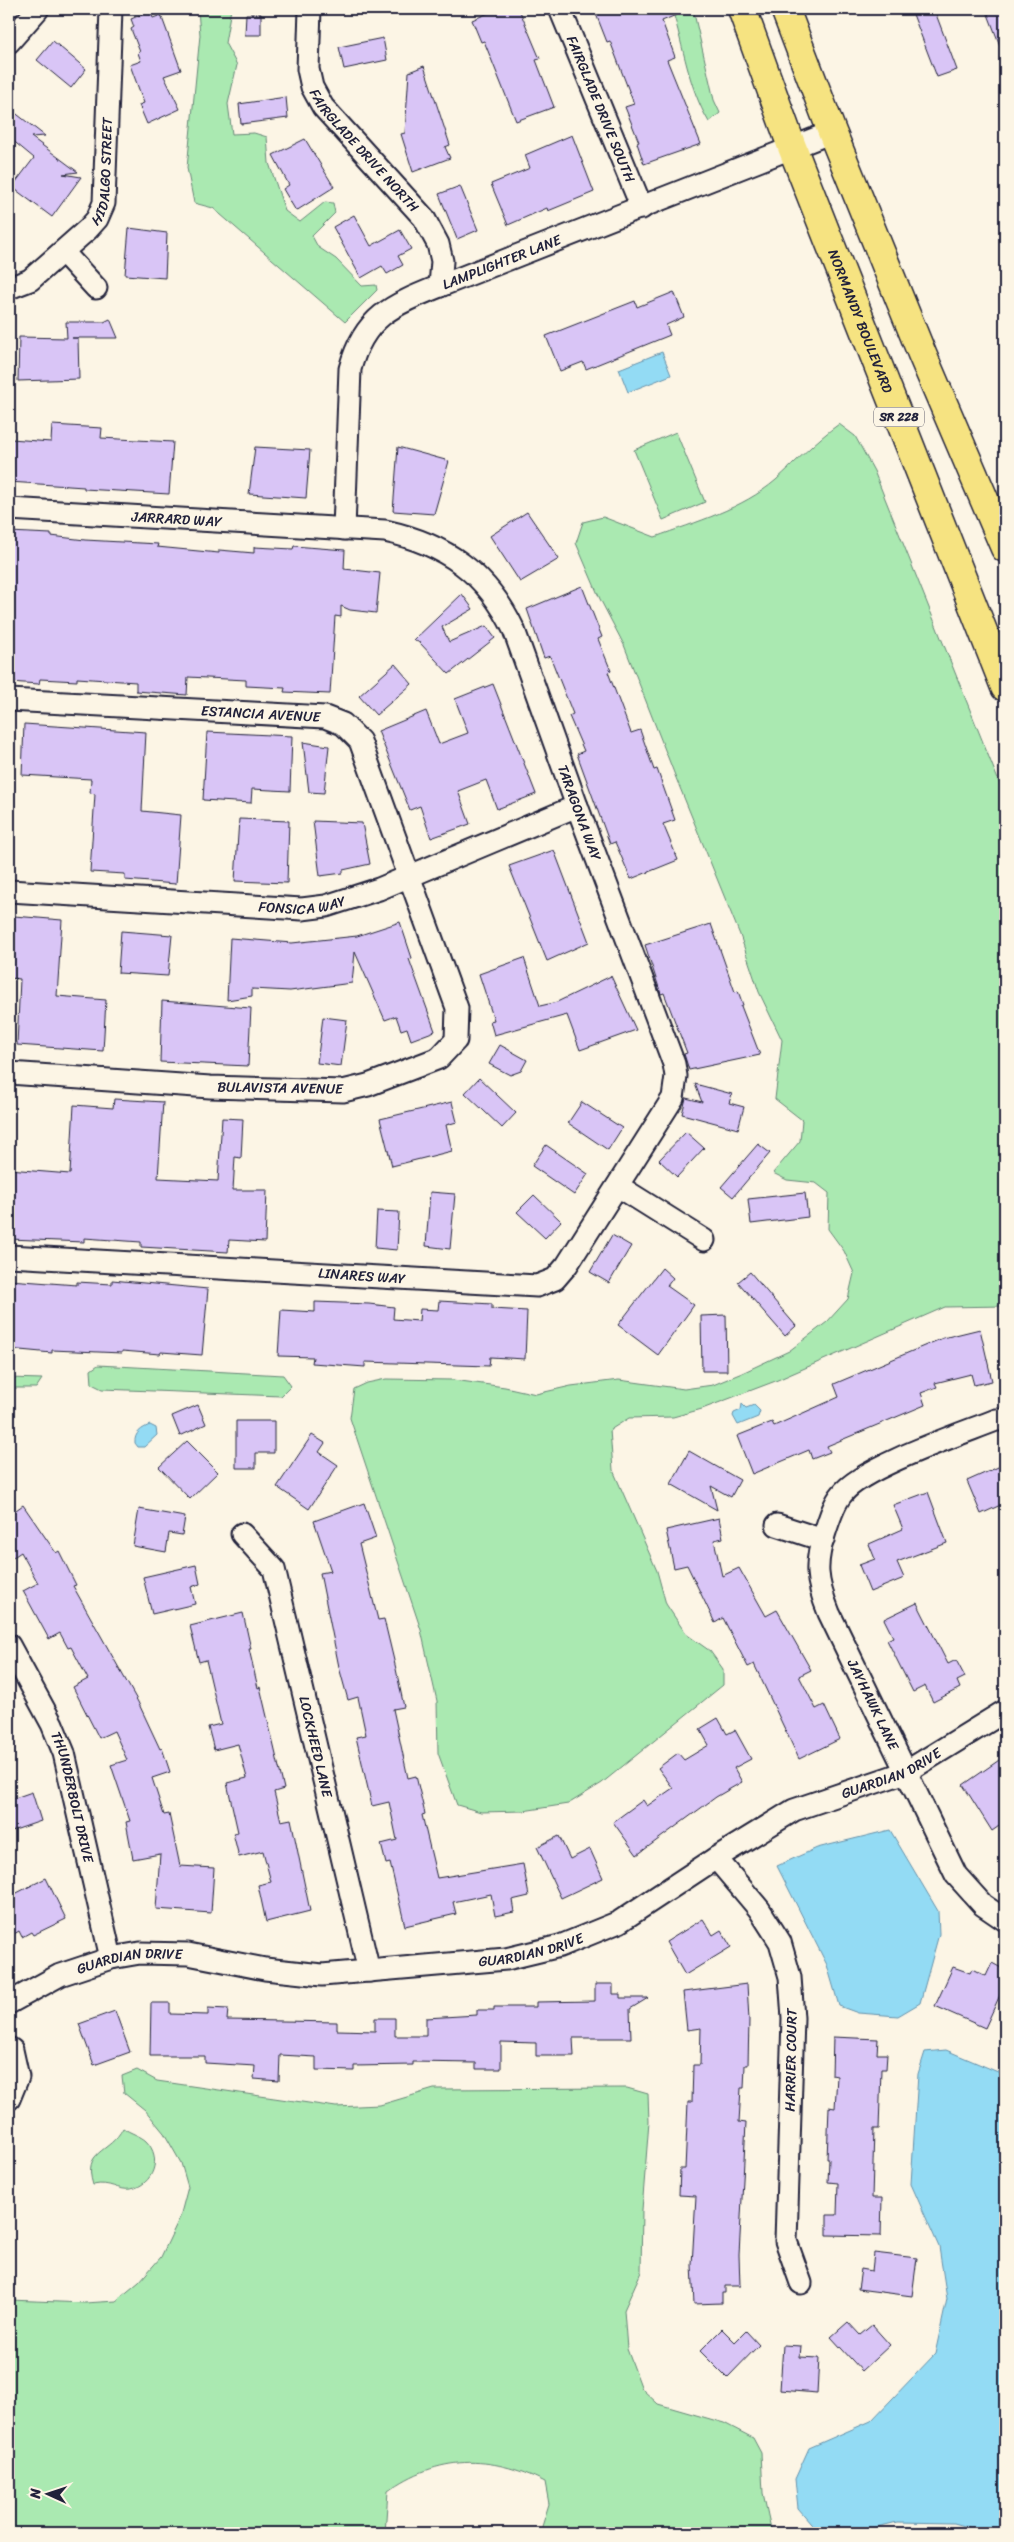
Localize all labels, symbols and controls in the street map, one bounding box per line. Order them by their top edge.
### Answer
street label: FAIRGLADE DRIVE SOUTH [560,32,643,186]
street label: FAIRGLADE DRIVE NORTH [303,84,426,218]
street label: HIDALGO STREET [84,116,120,231]
street label: LAMPLIGHTER LANE [438,227,566,297]
street label: NORMANDY BOULEVARD [821,245,901,397]
road number: SR 228 [874,408,924,427]
street label: JARRARD WAY [130,504,224,534]
street label: ESTANCIA AVENUE [200,698,322,729]
street label: TARAGONA WAY [551,761,609,865]
street label: FONSICA WAY [258,888,349,922]
street label: BULAVISTA AVENUE [217,1074,344,1102]
street label: LINARES WAY [318,1260,407,1292]
street label: JAYHAWK LANE [840,1654,907,1755]
street label: LOCKHEED LANE [292,1694,340,1801]
street label: THUNDERBOLT DRIVE [44,1727,102,1866]
street label: GUARDIAN DRIVE [838,1740,947,1806]
street label: GUARDIAN DRIVE [478,1925,588,1974]
street label: GUARDIAN DRIVE [73,1940,184,1981]
street label: HARRIER COURT [778,2007,804,2112]
north arrow [22,2470,72,2520]
text: N [23,2488,48,2500]

